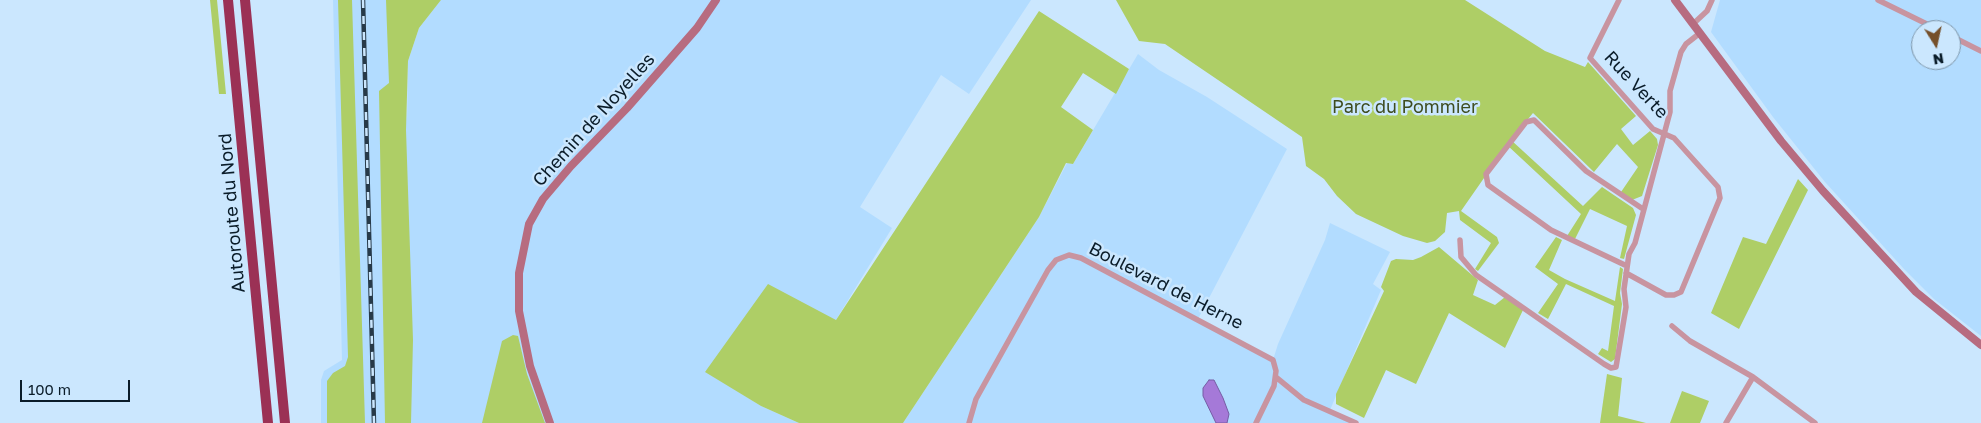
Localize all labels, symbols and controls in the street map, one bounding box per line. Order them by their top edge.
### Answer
north arrow [1911,20,1961,70]
street label: Rue Verte [1599,47,1673,123]
street label: Chemin de Noyelles [529,49,659,191]
text: N [1932,50,1945,69]
park label: Parc du Pommier [1332,96,1478,118]
street label: Autoroute du Nord [214,132,250,294]
street label: Boulevard de Herne [1085,238,1247,334]
scale bar [22,370,132,402]
text: 100 m [28,380,71,398]

